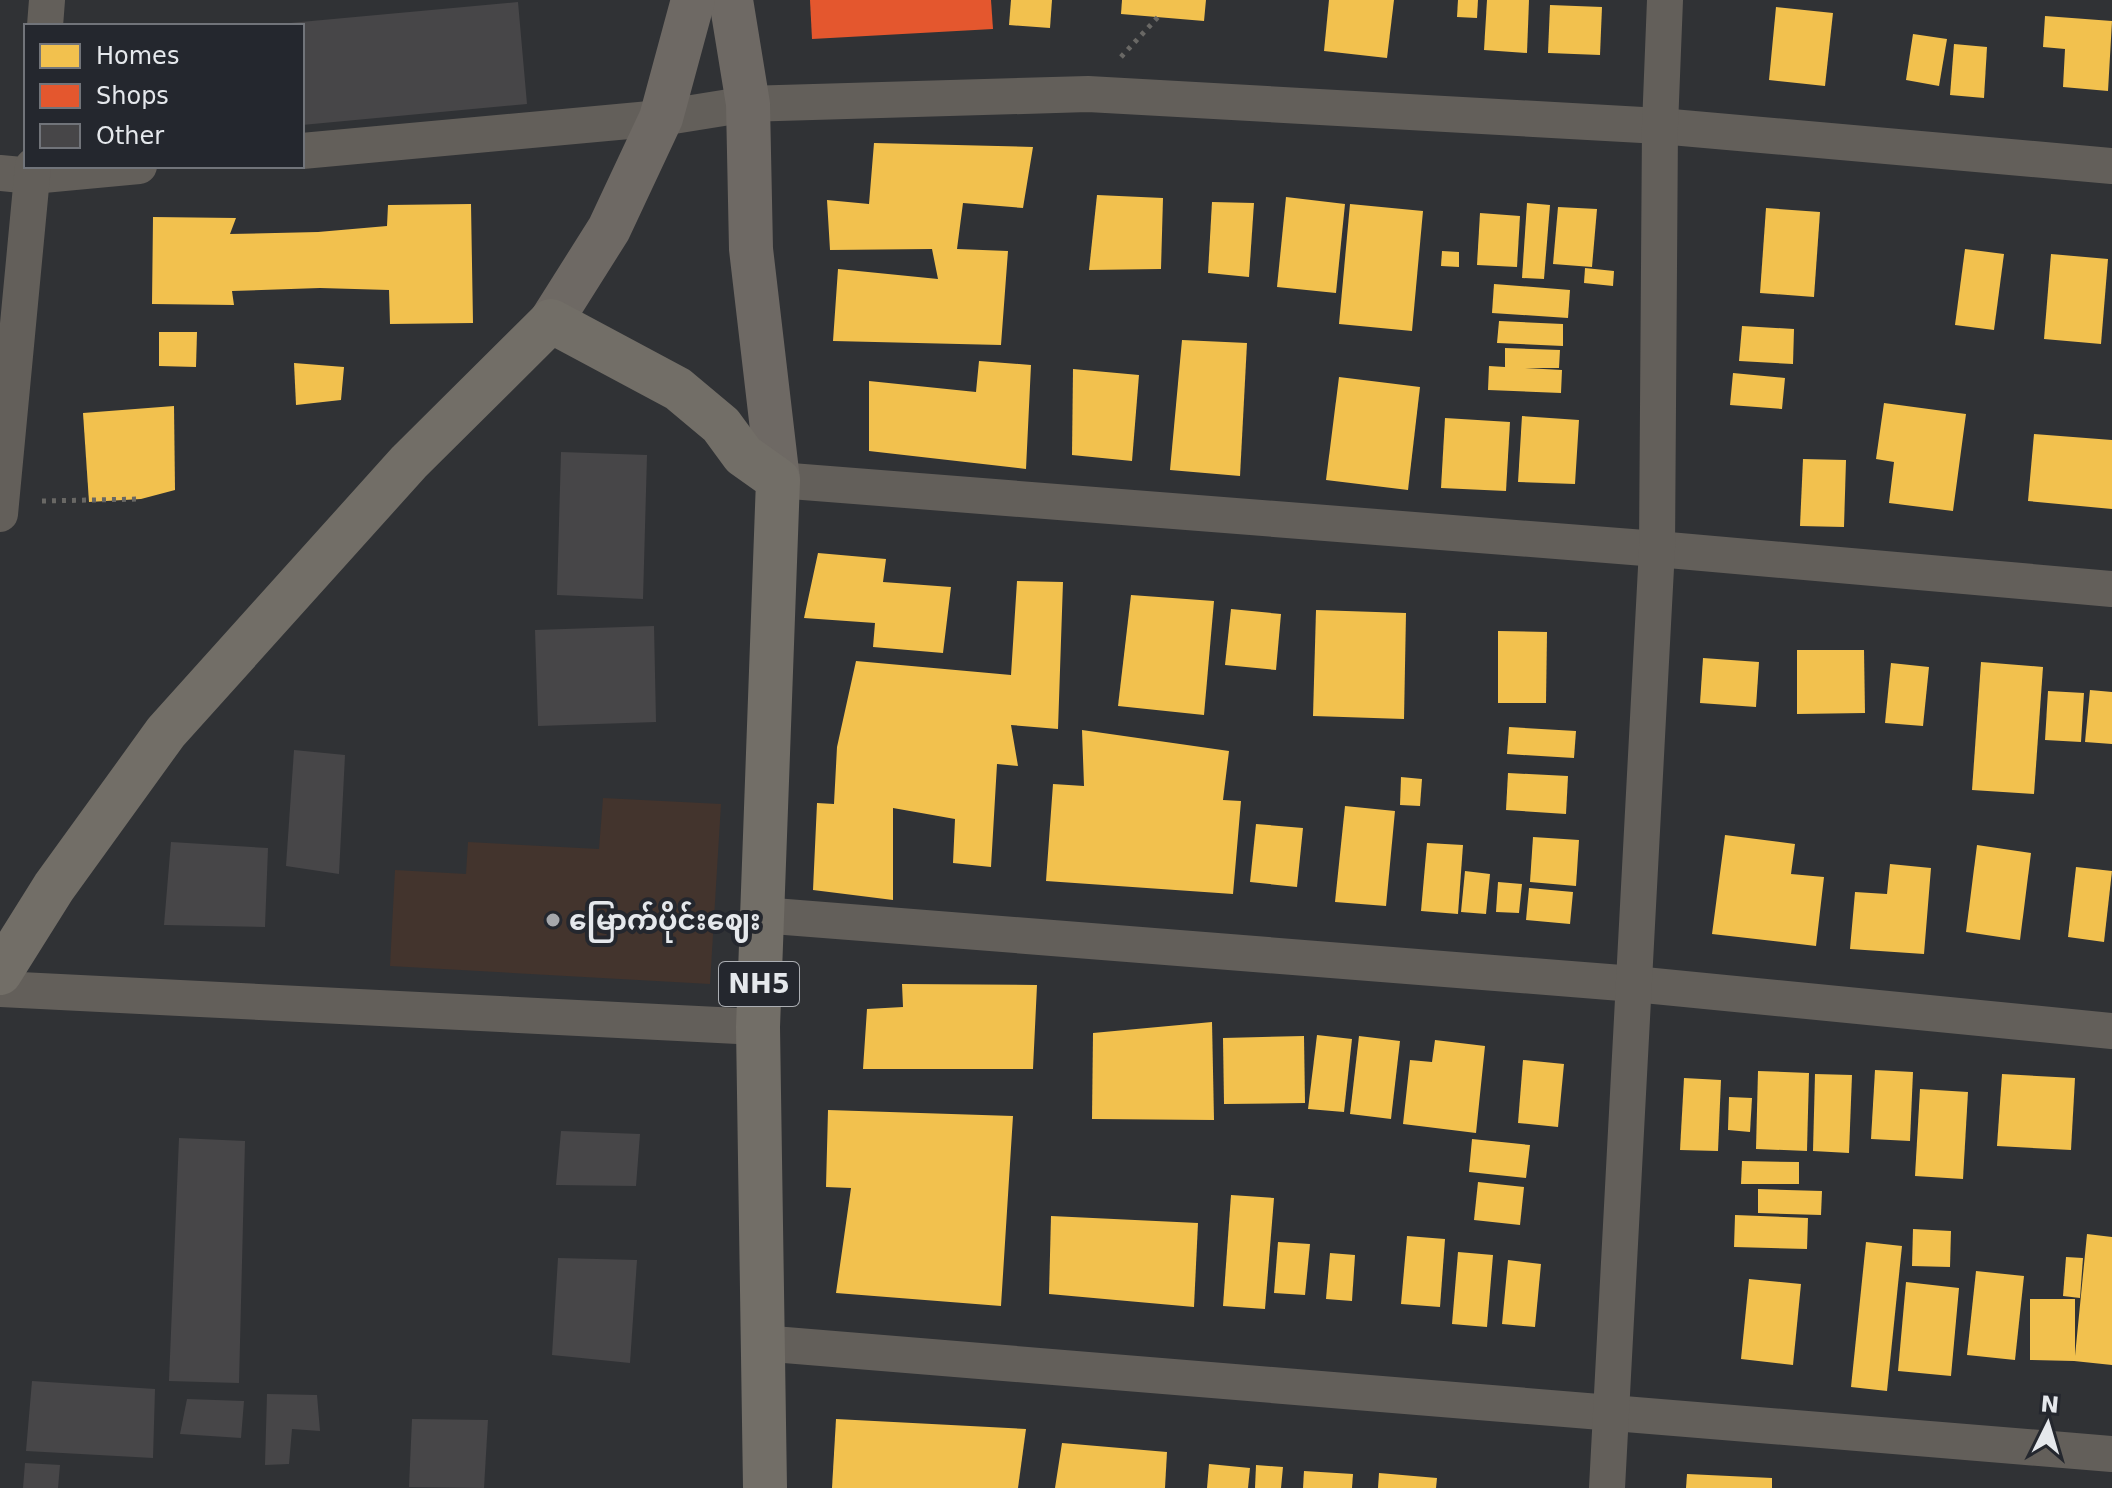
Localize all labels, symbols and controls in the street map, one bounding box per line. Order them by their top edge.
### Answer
legend [24,24,304,168]
text: Homes [96,42,179,70]
text: Shops [96,82,169,110]
text: Other [96,122,164,150]
place label: မြောက်ပိုင်းဈေး [569,901,761,943]
marker: မြောက်ပိုင်းဈေး [544,911,562,929]
road number: NH5 [719,962,799,1006]
north arrow [2008,1384,2088,1464]
text: N [2039,1391,2060,1418]

